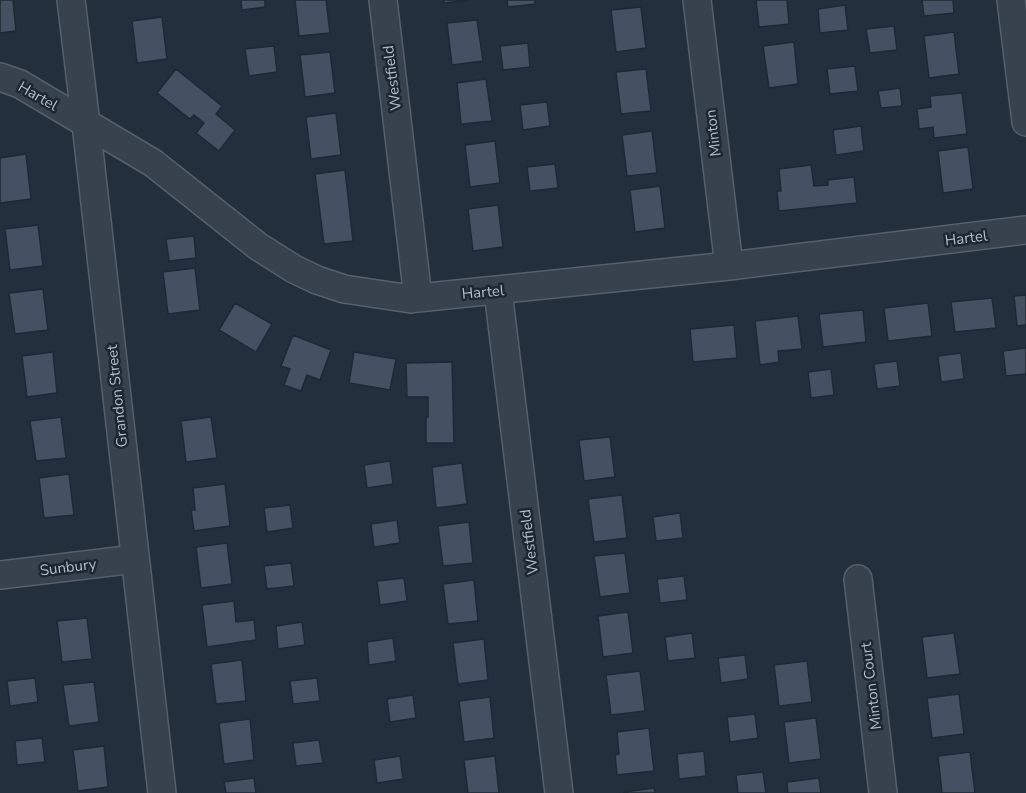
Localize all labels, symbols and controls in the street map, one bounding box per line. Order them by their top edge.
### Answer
street label: Westfield [378,44,406,112]
street label: Hartel [14,77,62,116]
street label: Minton [700,109,726,157]
street label: Hartel [944,225,989,251]
street label: Hartel [461,280,506,304]
street label: Grandon Street [102,343,132,448]
street label: Westfield [515,508,543,576]
street label: Sunbury [39,554,98,580]
street label: Minton Court [856,640,886,731]

